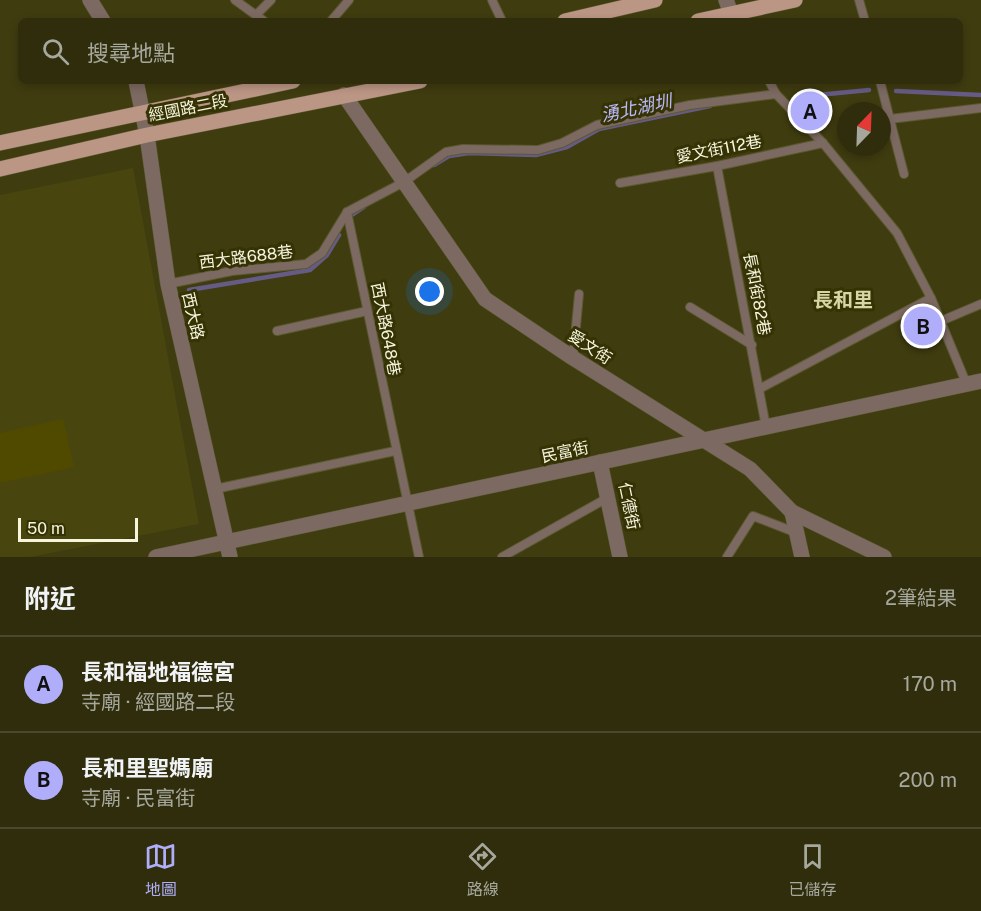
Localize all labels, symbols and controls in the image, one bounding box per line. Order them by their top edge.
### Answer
search box [18,18,963,84]
icon: search [39,35,72,68]
text: 搜尋地點 [87,40,175,66]
pin: A [790,88,830,134]
water label: 湧北湖圳 [599,90,676,126]
street label: 經國路二段 [147,91,229,125]
north arrow [837,102,891,156]
street label: 愛文街112巷 [675,131,763,167]
street label: 西大路688巷 [198,242,294,272]
street label: 長和街82巷 [740,251,774,337]
your location [415,277,444,306]
street label: 西大路648巷 [368,281,404,377]
district label: 長和里 [813,288,873,312]
street label: 西大路 [178,290,208,342]
pin: B [904,304,942,348]
street label: 愛文街 [565,326,615,368]
street label: 民富街 [540,438,590,466]
street label: 仁德街 [615,481,643,531]
scale bar [18,515,138,542]
text: 50 m [27,519,65,538]
text: 附近 [24,583,76,614]
text: 2筆結果 [885,586,957,610]
text: 長和福地福德宮 [81,659,235,685]
text: A [36,672,51,696]
text: 170 m [903,672,957,696]
text: 寺廟 · 經國路二段 [81,690,235,714]
text: 長和里聖媽廟 [81,755,213,781]
text: B [37,768,50,792]
text: 200 m [899,768,957,792]
text: 寺廟 · 民富街 [81,786,195,810]
tab: 地圖 [144,840,177,900]
tab: 路線 [466,840,499,900]
tab: 已儲存 [788,840,836,900]

